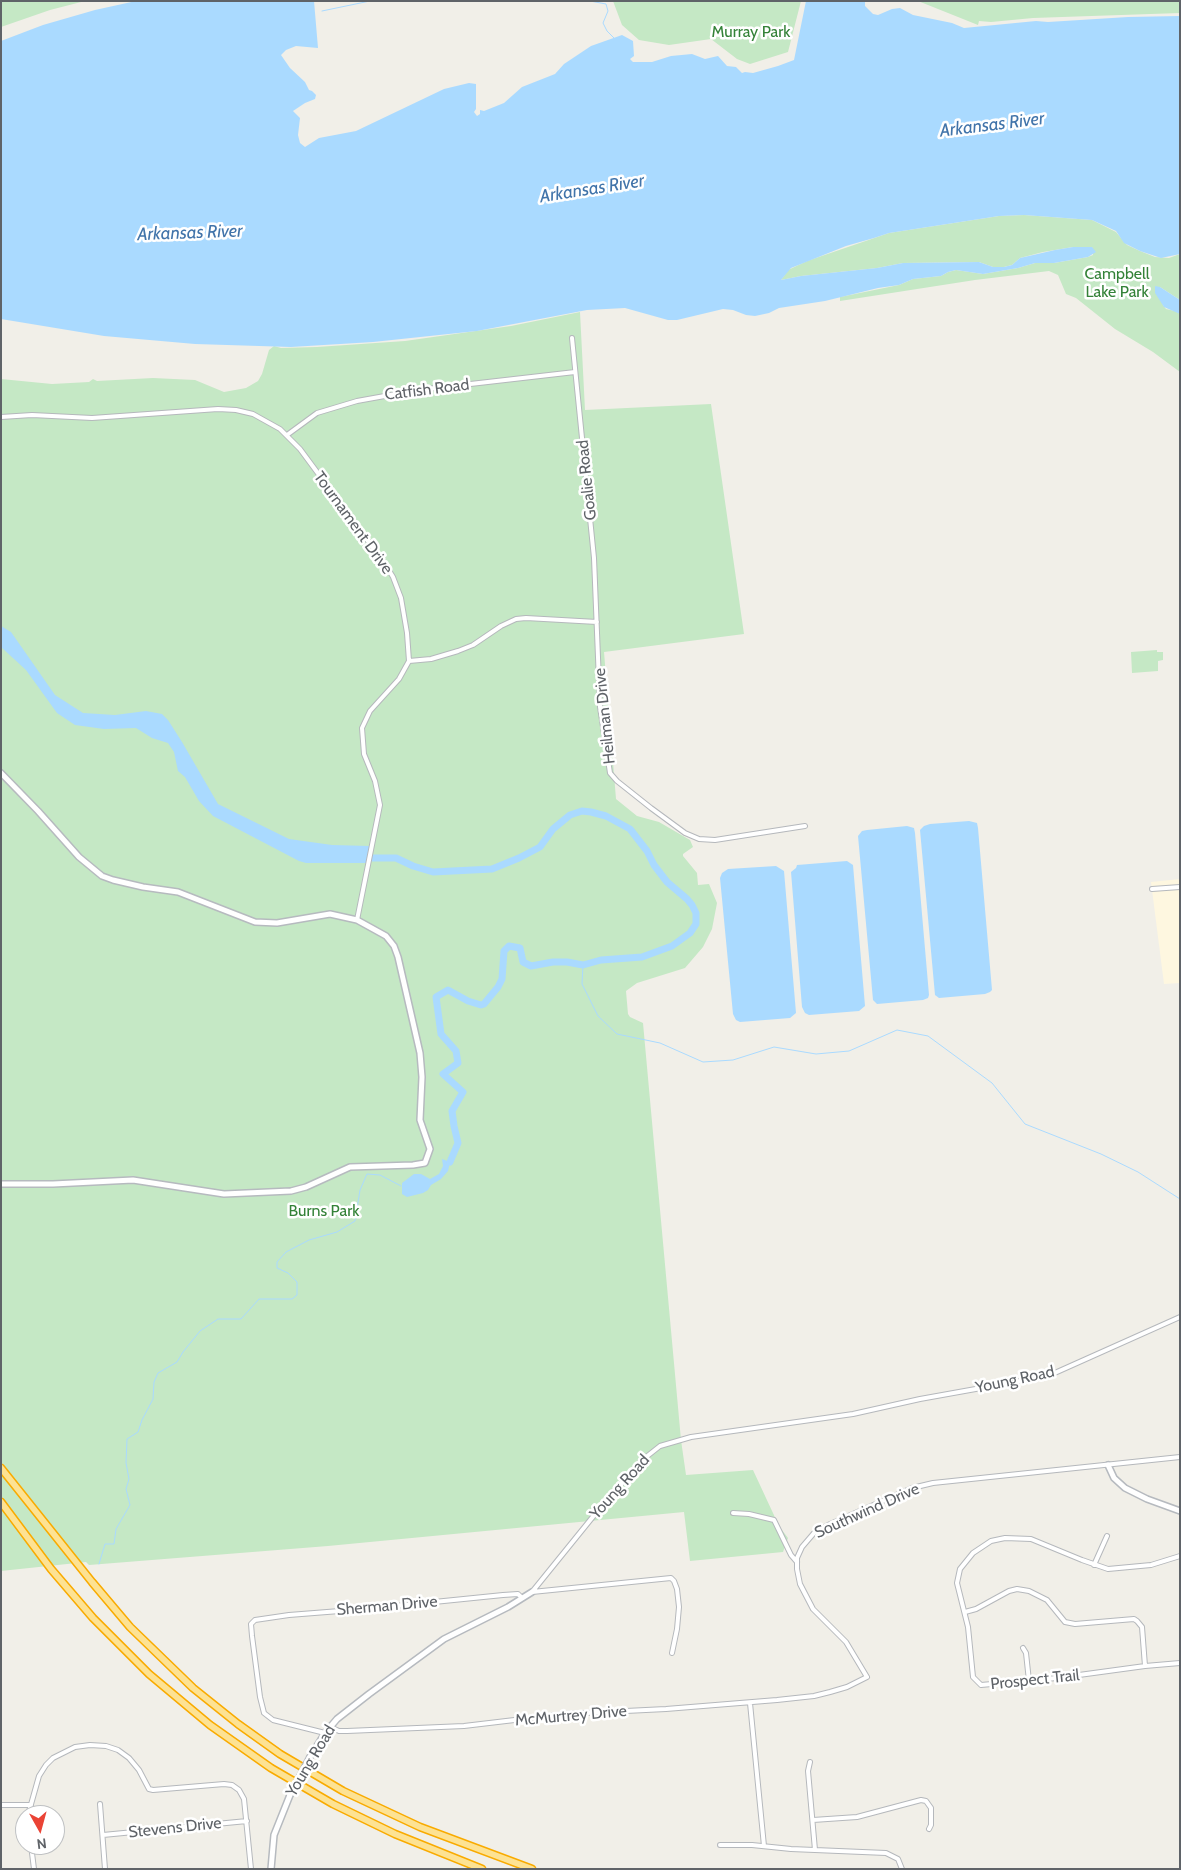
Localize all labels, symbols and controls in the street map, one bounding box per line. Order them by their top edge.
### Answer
park label: Murray Park [711,22,791,42]
water label: Arkansas River [938,108,1046,142]
water label: Arkansas River [538,170,646,208]
water label: Arkansas River [137,220,243,246]
park label: Campbell Lake Park [1084,264,1150,302]
street label: Catfish Road [384,375,470,405]
street label: Goalie Road [573,439,601,521]
street label: Tournament Drive [309,468,397,578]
street label: Heilman Drive [590,667,620,765]
park label: Burns Park [289,1201,359,1221]
street label: Young Road [974,1362,1056,1398]
street label: Young Road [586,1451,654,1523]
street label: Southwind Drive [812,1479,922,1543]
street label: Sherman Drive [336,1592,438,1620]
street label: Prospect Trail [989,1666,1081,1694]
street label: McMurtrey Drive [514,1702,628,1730]
street label: Young Road [282,1722,340,1800]
north arrow [15,1805,65,1855]
street label: Stevens Drive [127,1814,223,1842]
text: N [36,1834,48,1853]

